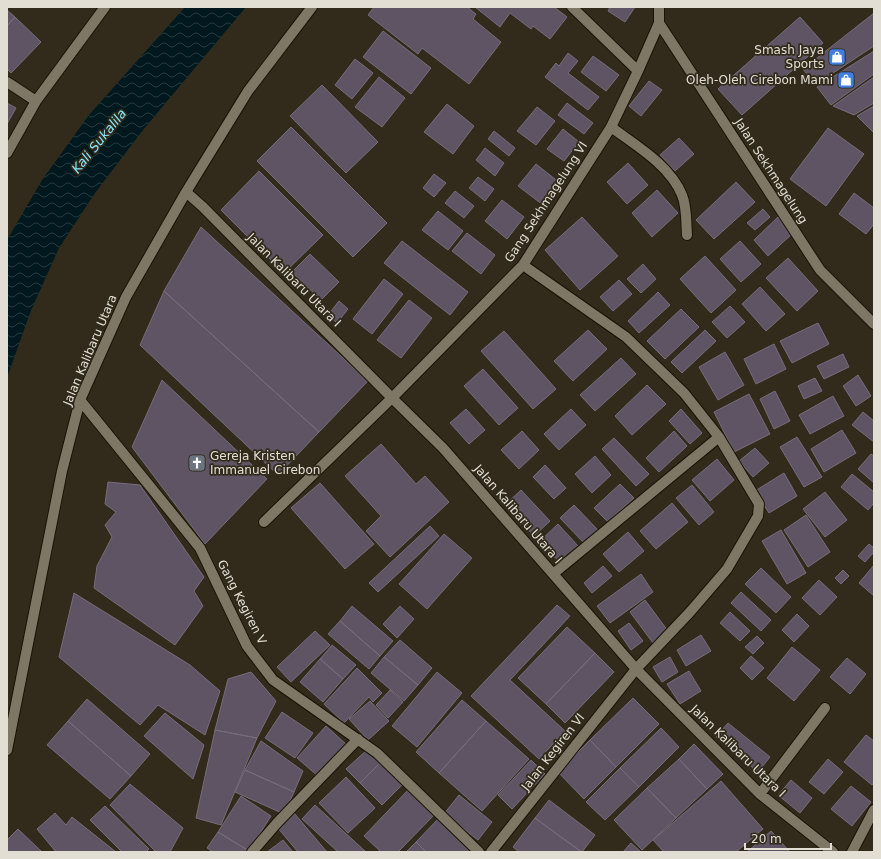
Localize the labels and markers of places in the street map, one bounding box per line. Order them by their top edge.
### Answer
place label: Smash Jaya Sports [754,43,824,71]
shop icon: Smash Jaya Sports [827,47,847,67]
shop icon: Oleh-Oleh Cirebon Mami [836,70,856,90]
place label: Oleh-Oleh Cirebon Mami [686,73,833,87]
place label: Gereja Kristen Immanuel Cirebon [210,449,320,477]
church icon: Gereja Kristen Immanuel Cirebon [187,453,207,473]

